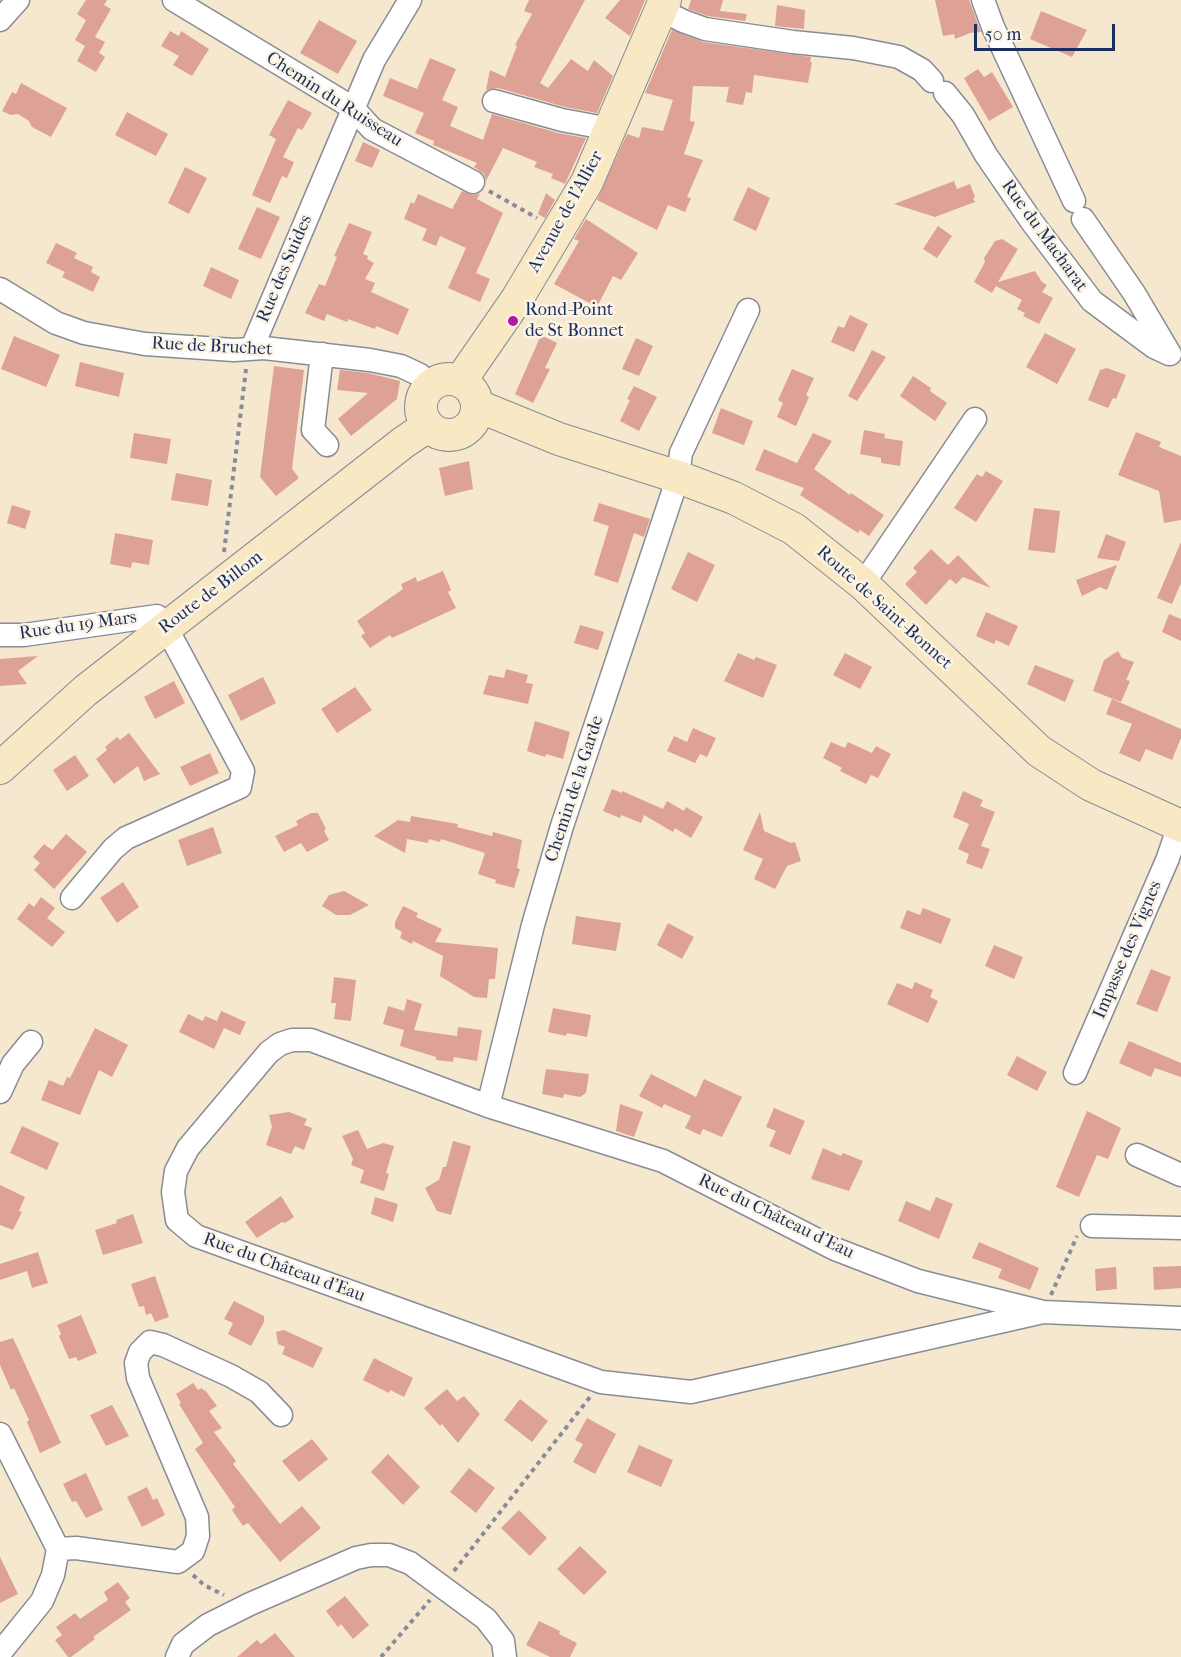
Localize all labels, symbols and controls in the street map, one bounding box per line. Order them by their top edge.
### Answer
scale bar [977,12,1118,50]
text: 50 m [985,24,1021,45]
street label: Chemin du Ruisseau [262,48,406,152]
street label: Avenue de l'Allier [524,147,608,277]
street label: Rue du Macharat [996,176,1092,296]
street label: Rue des Suides [253,212,317,326]
place label: Rond-Point de St Bonnet [525,300,624,342]
marker: Rond-Point de St Bonnet [506,314,520,328]
street label: Rue de Bruchet [151,333,273,361]
street label: Route de Saint-Bonnet [812,541,956,675]
street label: Route de Billom [155,547,267,639]
street label: Rue du 19 Mars [18,607,138,645]
street label: Chemin de la Garde [541,713,609,865]
street label: Impasse des Vignes [1089,878,1167,1022]
street label: Rue du Château d'Eau [695,1170,857,1264]
street label: Rue du Château d'Eau [200,1229,368,1307]

